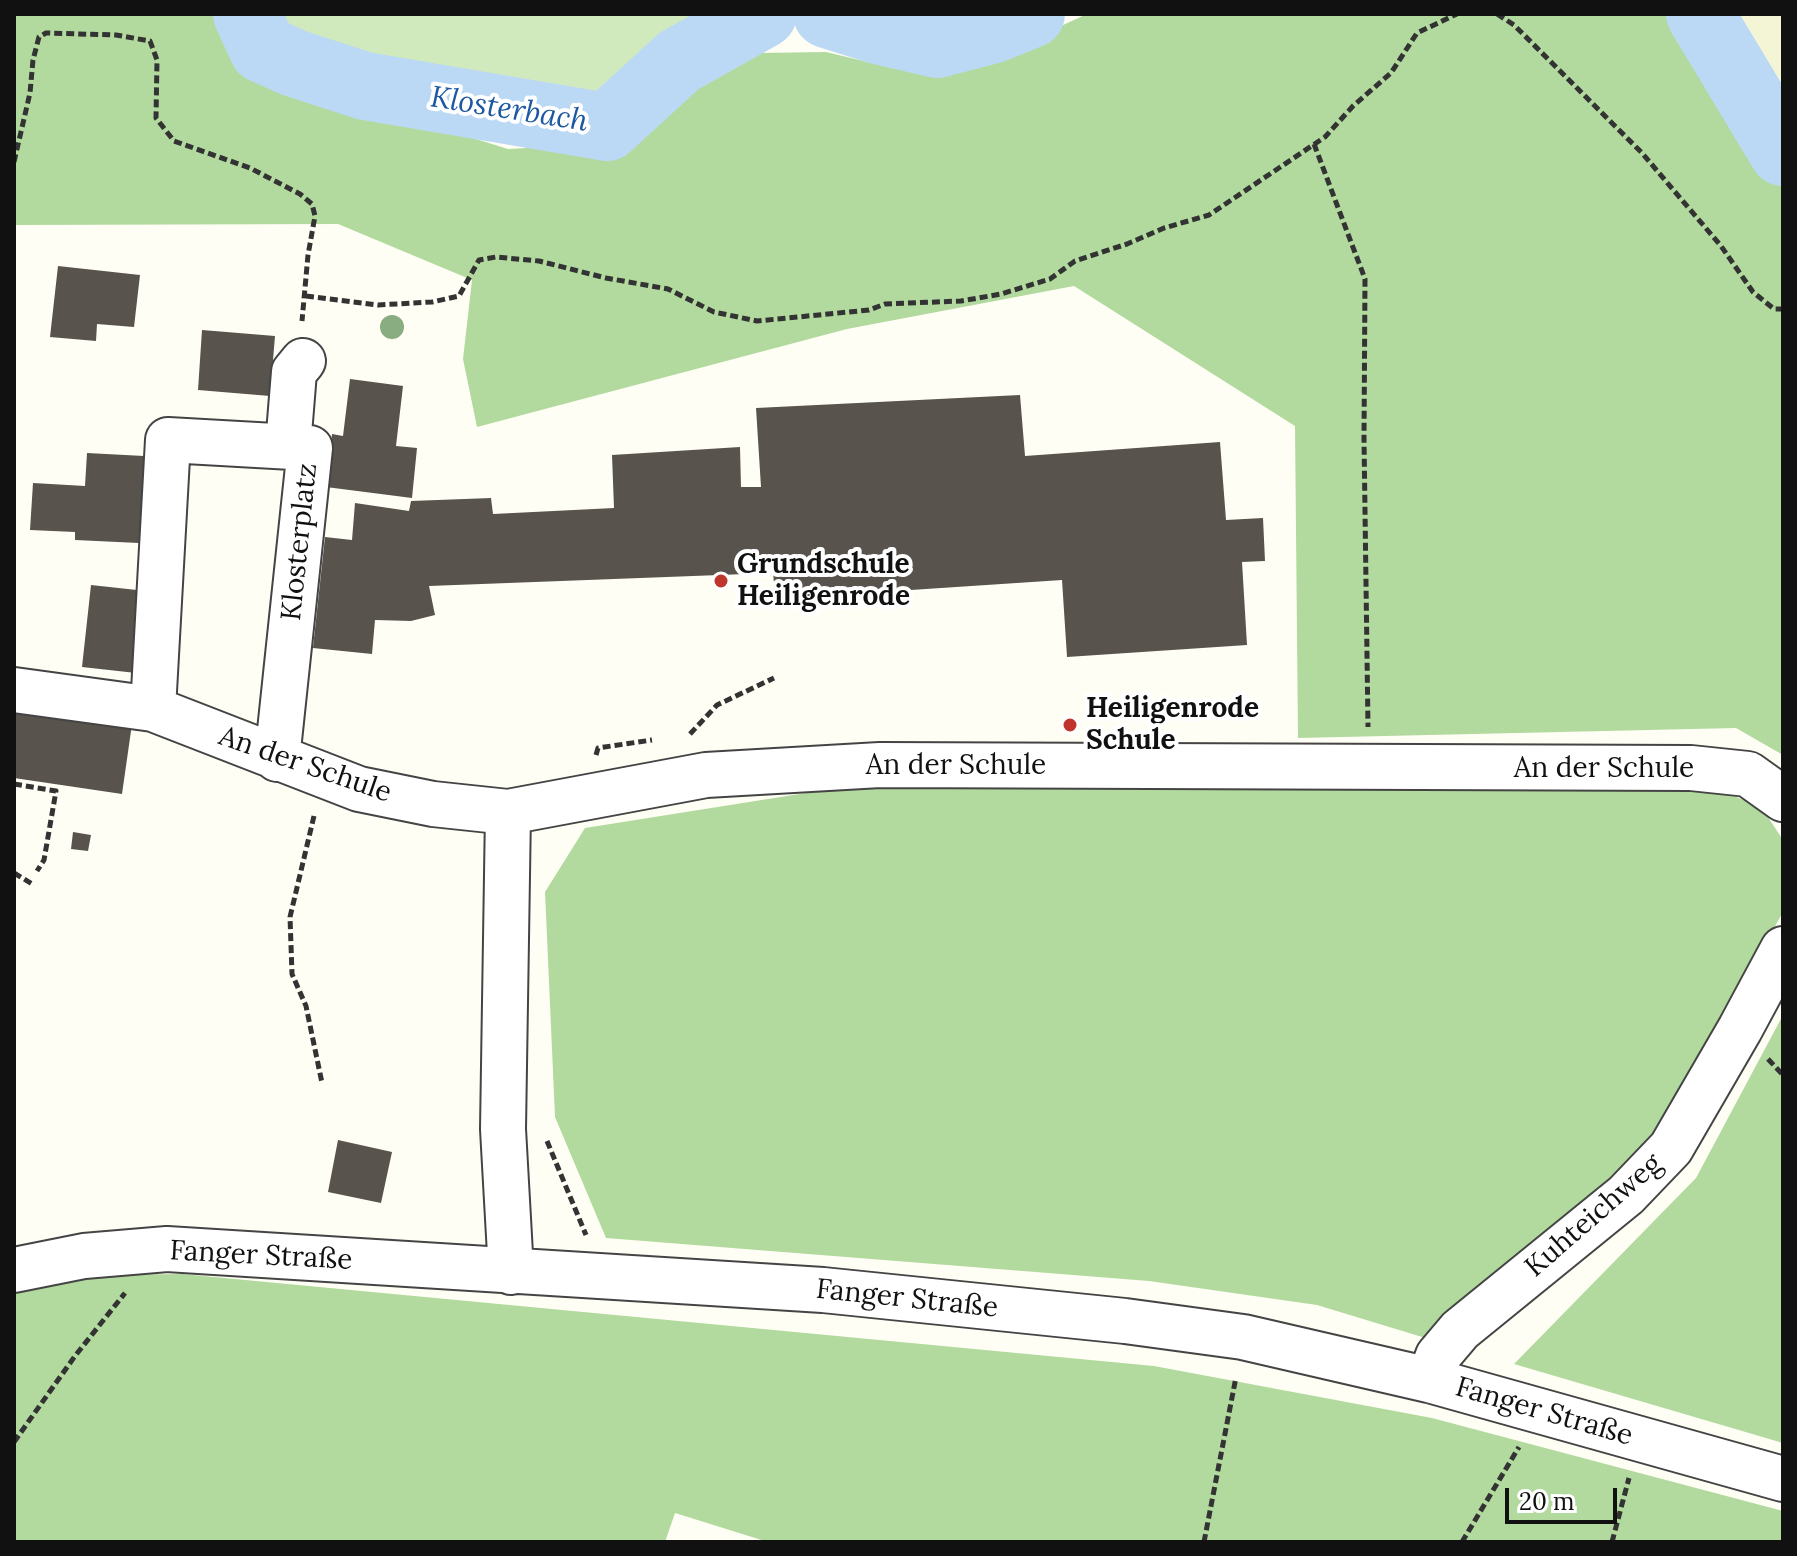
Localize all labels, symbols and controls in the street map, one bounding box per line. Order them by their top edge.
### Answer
water label: Klosterbach [428,80,590,140]
street label: Klosterplatz [275,462,325,622]
place label: Grundschule Heiligenrode [737,548,910,614]
marker: Grundschule Heiligenrode [712,572,730,590]
place label: Heiligenrode Schule [1086,692,1259,758]
marker: Heiligenrode Schule [1061,716,1079,734]
street label: An der Schule [214,720,396,810]
street label: An der Schule [866,749,1046,783]
street label: An der Schule [1514,752,1694,786]
street label: Kuhteichweg [1519,1147,1669,1285]
street label: Fanger Straße [169,1234,353,1278]
street label: Fanger Straße [814,1273,1000,1325]
street label: Fanger Straße [1451,1371,1637,1453]
scale bar [1509,1472,1621,1522]
text: 20 m [1519,1486,1575,1517]

